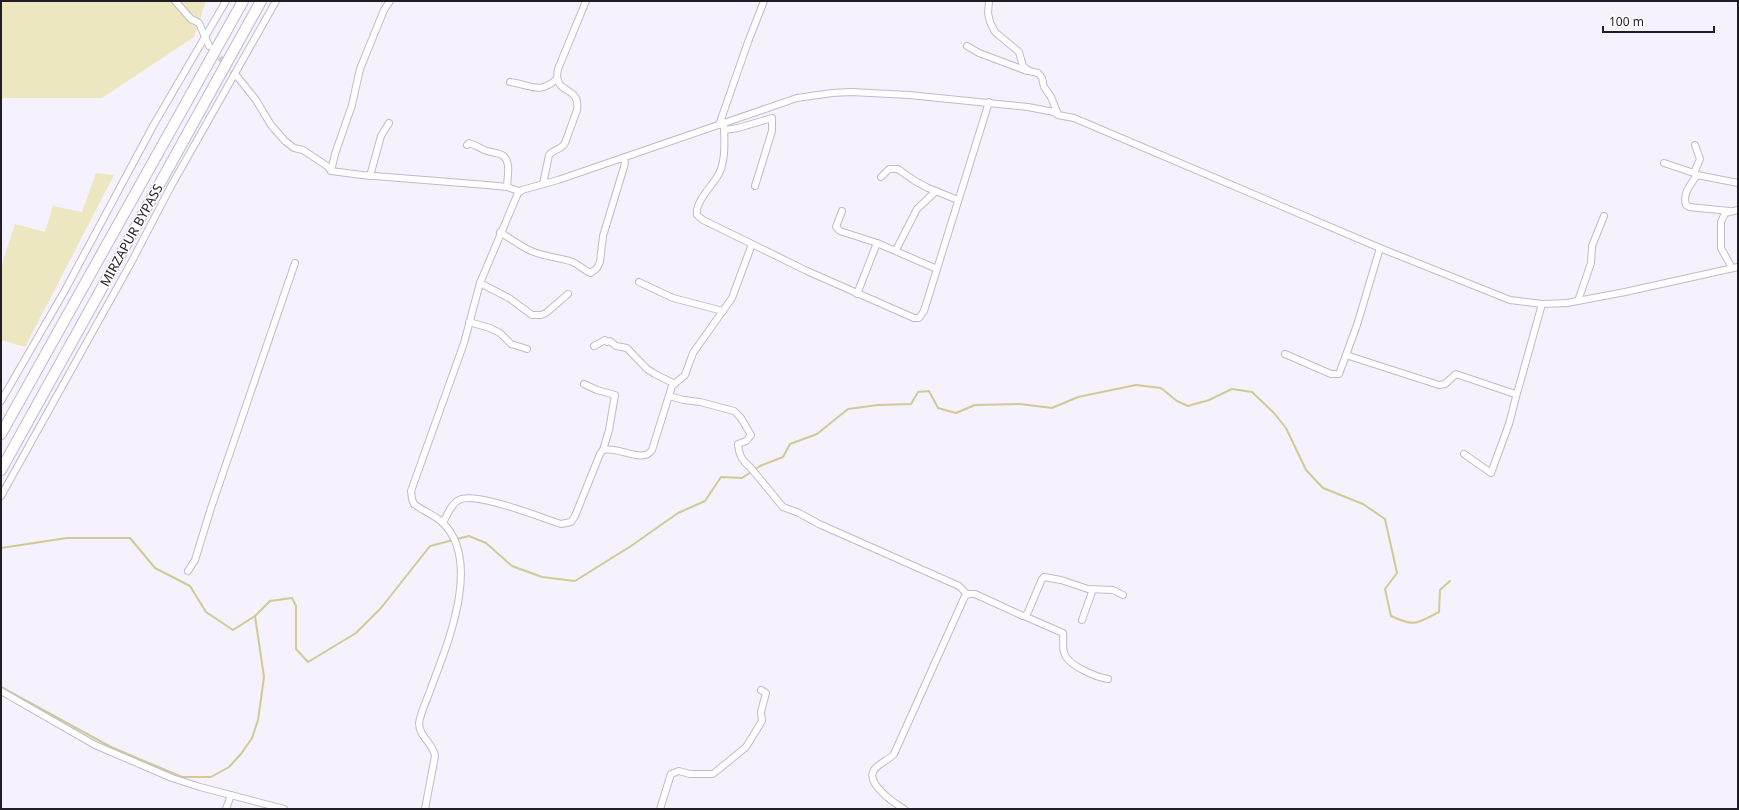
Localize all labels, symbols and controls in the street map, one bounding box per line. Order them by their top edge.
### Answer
scale bar [1603,8,1714,34]
text: 100 m [1609,13,1644,30]
street label: MIRZAPUR BYPASS [95,181,167,289]

